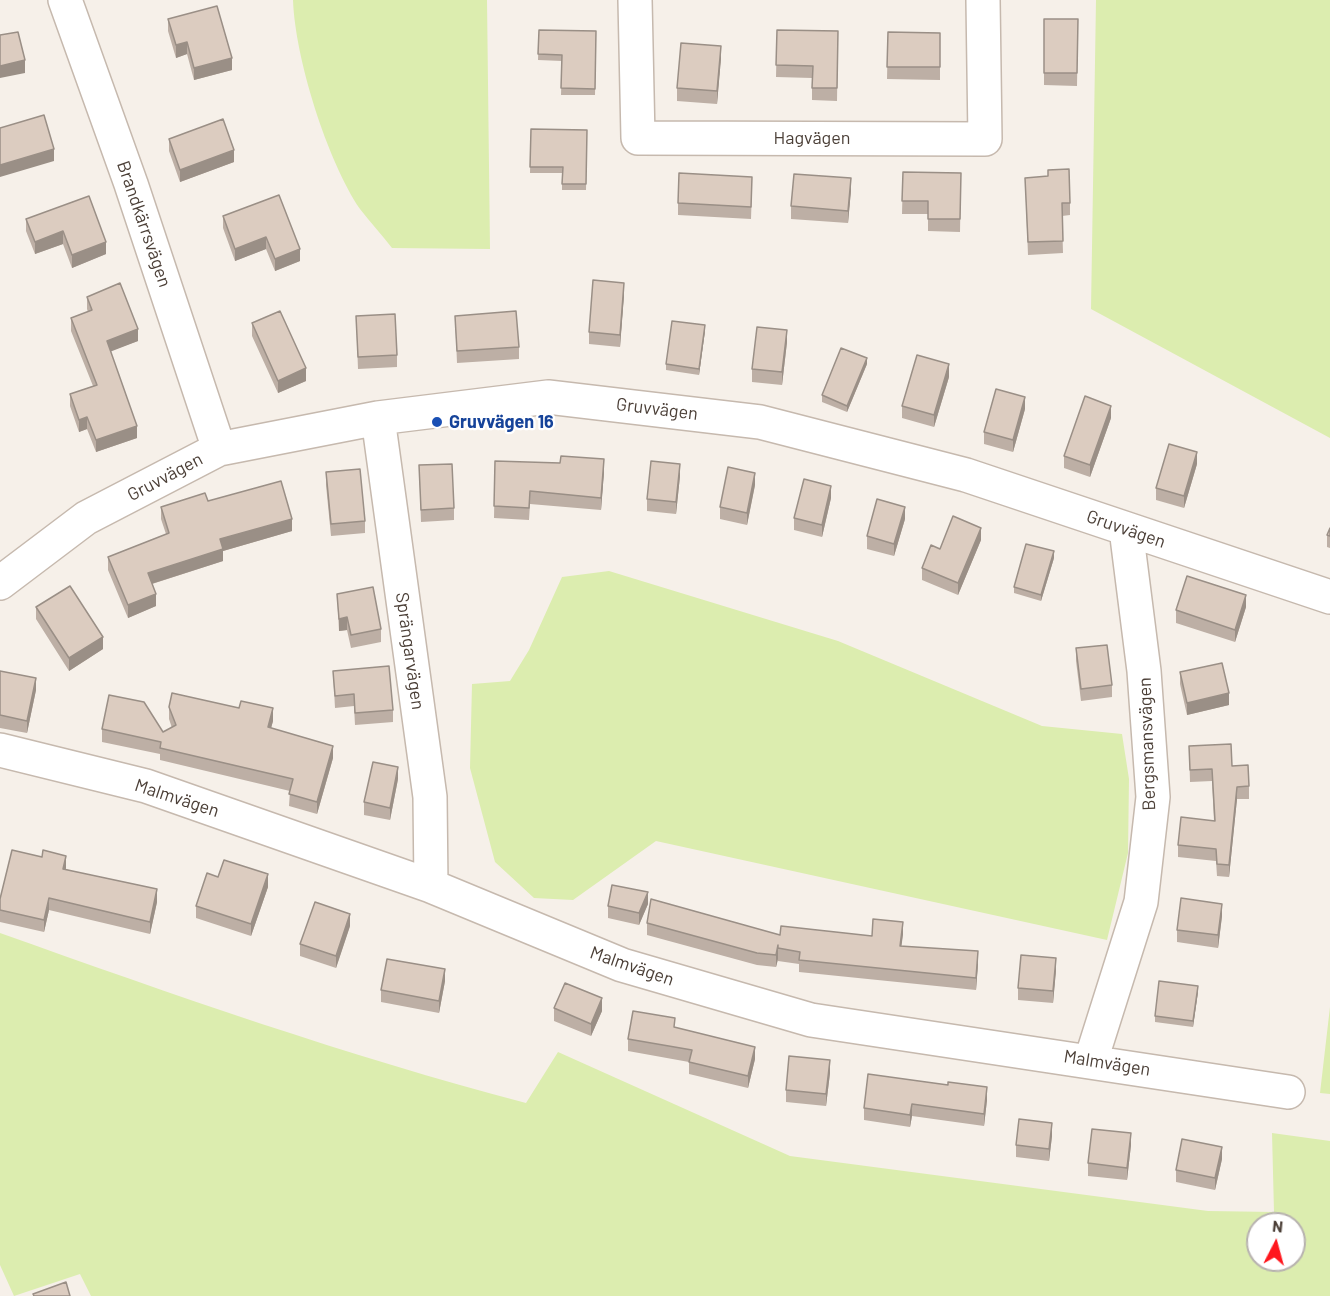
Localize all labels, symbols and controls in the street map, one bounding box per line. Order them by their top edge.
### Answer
street label: Hagvägen [773,127,851,149]
street label: Brandkärrsvägen [112,158,176,290]
street label: Gruvvägen [615,393,699,425]
place label: Gruvvägen 16 [449,411,554,433]
marker: Gruvvägen 16 [430,415,444,429]
street label: Gruvvägen [124,448,206,506]
street label: Gruvvägen [1084,505,1168,553]
street label: Sprängarvägen [391,591,429,711]
street label: Bergsmansvägen [1134,677,1160,811]
street label: Malmvägen [132,774,222,822]
street label: Malmvägen [587,942,677,990]
street label: Malmvägen [1062,1045,1152,1081]
north arrow [1246,1212,1306,1272]
text: N [1271,1216,1284,1236]

